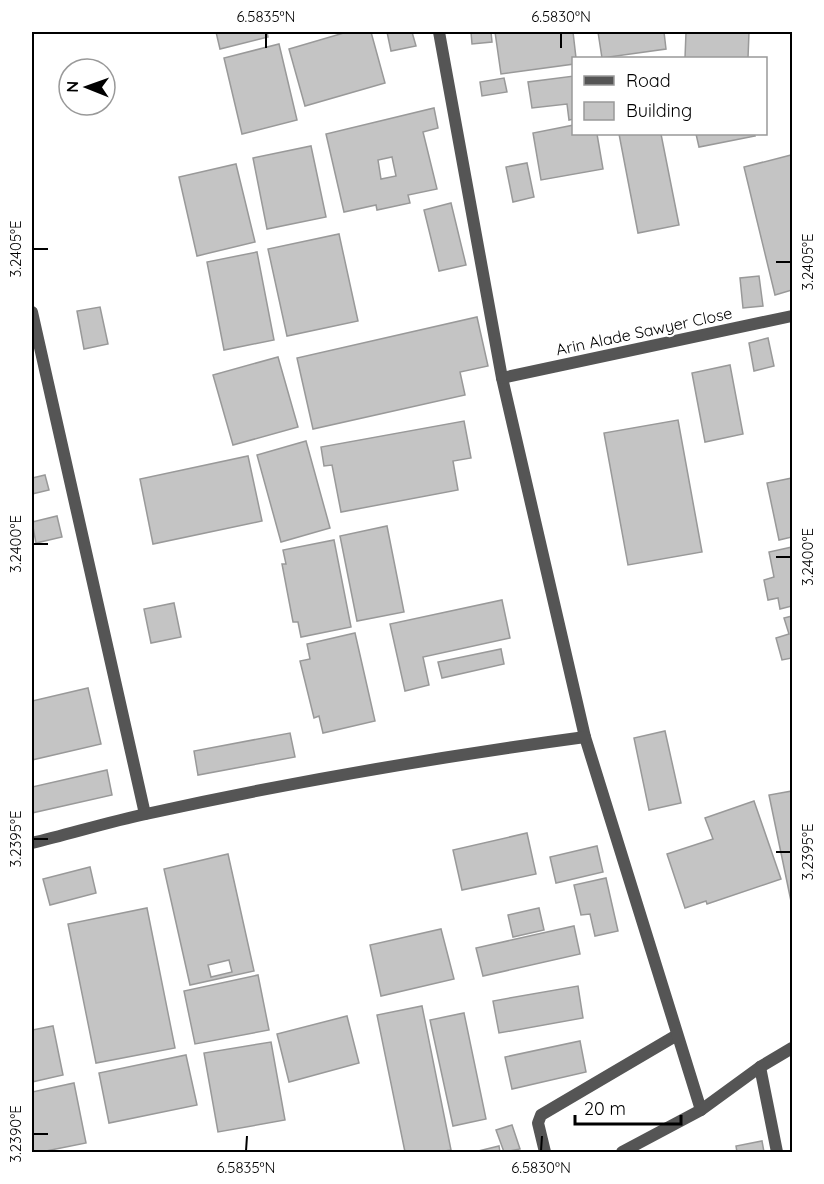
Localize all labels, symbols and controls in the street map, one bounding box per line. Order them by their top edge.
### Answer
text: 6.5835°N [237,7,296,26]
text: 6.5830°N [531,7,591,26]
north arrow [57,57,117,117]
legend [572,57,767,135]
text: Road [626,69,671,92]
text: N [62,81,82,93]
text: Building [626,99,692,122]
text: 3.2405°E [6,220,25,278]
text: 3.2405°E [798,233,817,291]
street label: Arin Alade Sawyer Close [554,303,734,359]
text: 3.2400°E [6,515,25,573]
text: 3.2400°E [798,528,817,586]
text: 3.2395°E [6,811,25,867]
text: 3.2395°E [798,824,817,880]
scale bar [575,1088,682,1126]
text: 20 m [584,1097,626,1120]
text: 3.2390°E [6,1105,25,1163]
text: 6.5835°N [217,1158,276,1177]
text: 6.5830°N [511,1158,571,1177]

